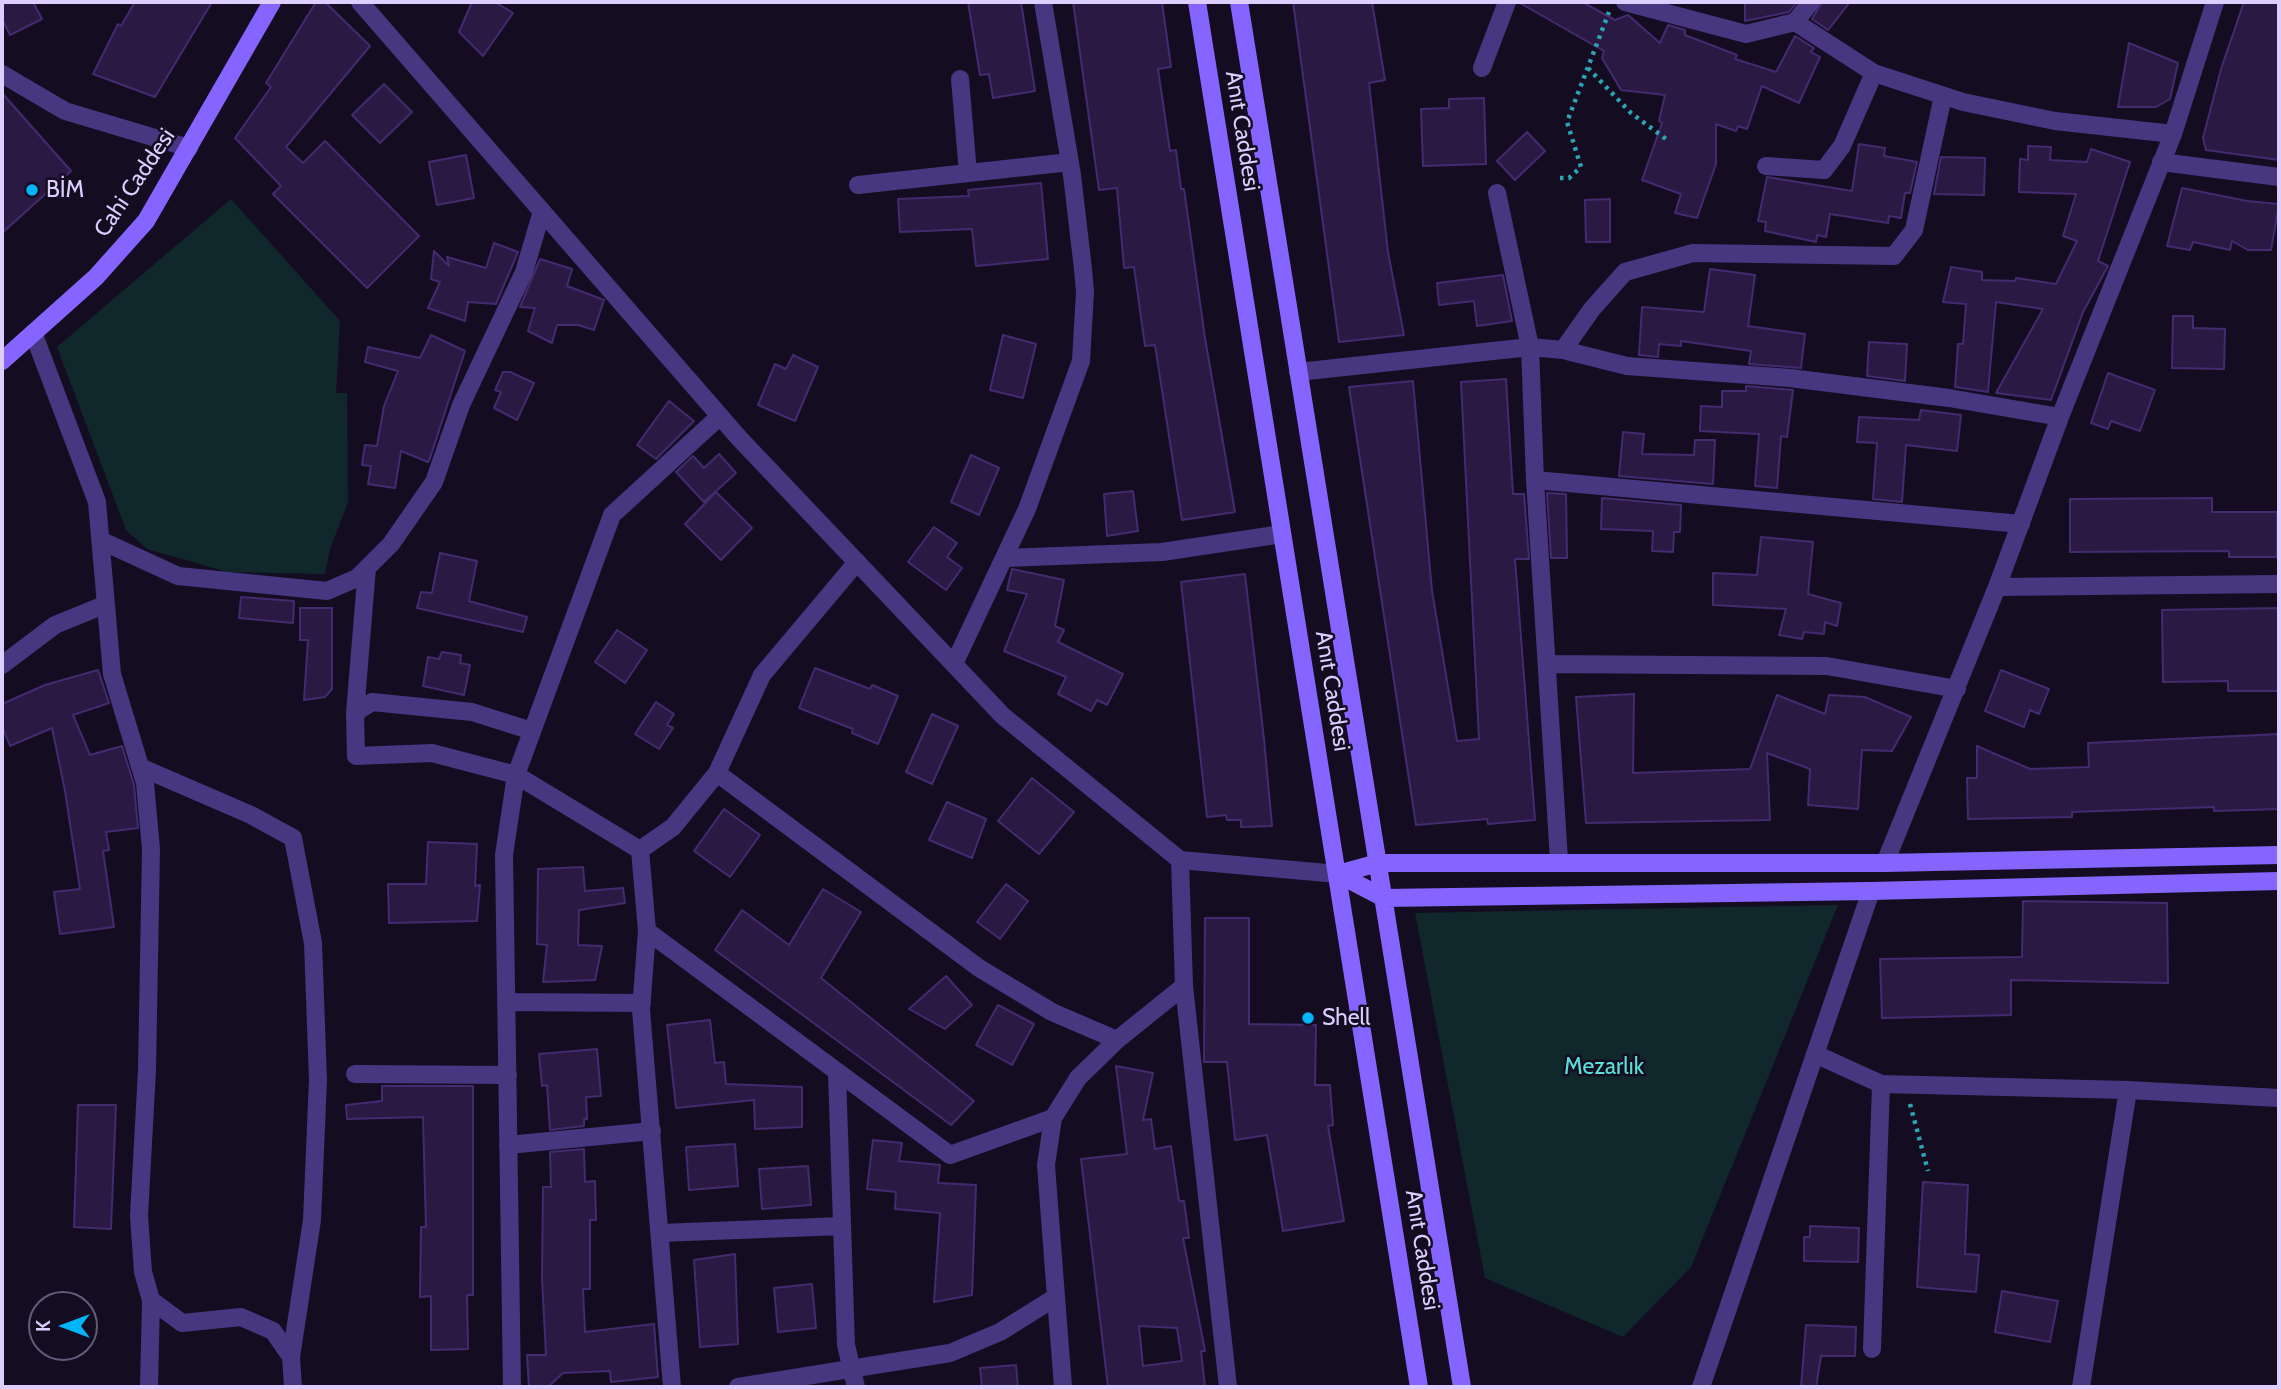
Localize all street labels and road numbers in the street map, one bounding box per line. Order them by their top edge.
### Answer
street label: Anıt Caddesi [1219,69,1265,193]
street label: Cahi Caddesi [89,124,181,242]
street label: Anıt Caddesi [1309,629,1355,753]
street label: Anıt Caddesi [1399,1188,1445,1312]

